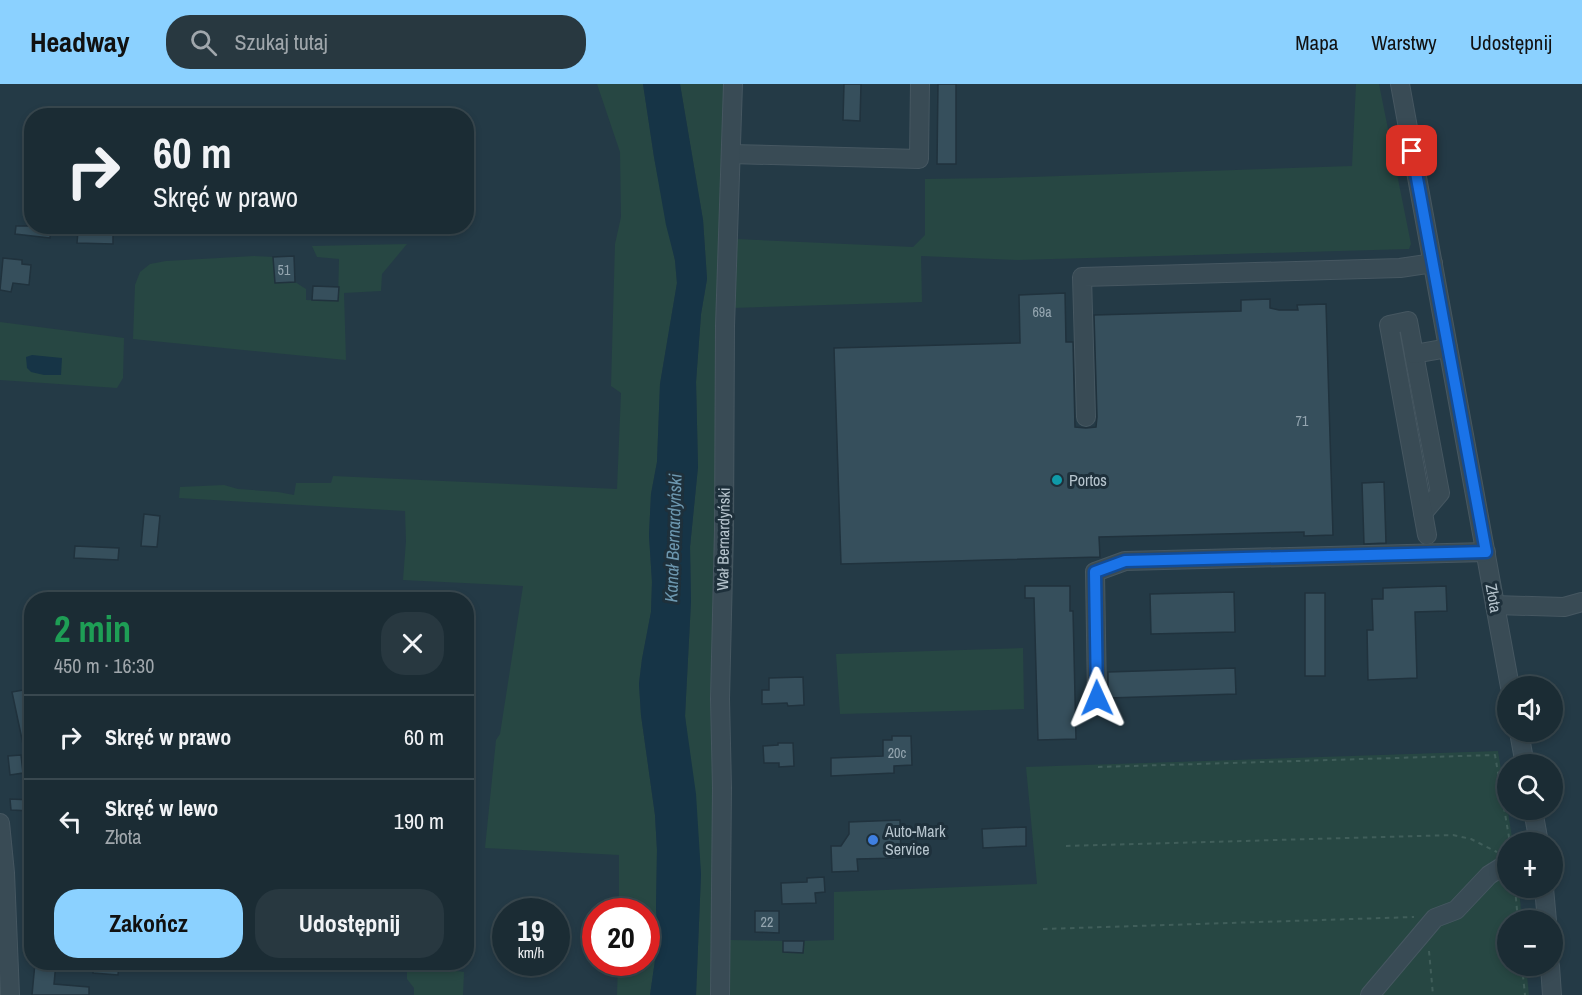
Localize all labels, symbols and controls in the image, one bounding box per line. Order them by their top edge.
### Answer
search box [166,15,586,69]
text: Headway [30,23,130,61]
icon: search [187,26,220,59]
text: Szukaj tutaj [235,27,328,57]
text: Mapa [1295,28,1338,57]
text: Warstwy [1371,28,1437,57]
text: Udostępnij [1470,28,1552,57]
text: 60 m [153,125,232,181]
pin [1386,125,1437,176]
icon: right [54,132,132,210]
icon: arrive [1395,134,1428,167]
text: Skręć w prawo [153,179,298,215]
house number: 51 [278,261,291,279]
house number: 69a [1032,303,1052,321]
house number: 71 [1296,412,1309,430]
place label: Portos [1069,469,1107,491]
water label: Kanał Bernardyński [658,473,688,603]
marker: Portos [1050,473,1064,487]
street label: Wał Bernardyński [711,487,735,591]
street label: Złota [1481,582,1507,615]
text: 2 min [54,605,131,653]
button: close [381,612,444,675]
text: 450 m · 16:30 [54,652,154,679]
position arrow [1065,666,1129,730]
map controls [1497,676,1563,976]
button: sound [1497,676,1563,742]
icon: right [54,721,87,754]
text: Skręć w prawo [105,722,231,752]
text: 60 m [404,722,444,752]
house number: 20c [888,744,907,762]
button: search [1497,754,1563,820]
text: Skręć w lewo [105,793,218,823]
icon: left [54,805,87,838]
text: 190 m [394,806,444,836]
place label: Auto-Mark Service [884,820,946,860]
text: Złota [105,823,141,850]
button: + [1497,832,1563,898]
marker: Auto-Mark Service [866,833,880,847]
button: Zakończ [54,889,243,958]
button: Udostępnij [255,889,444,958]
speed limit sign: 20 [582,898,660,976]
text: 19 [517,910,545,950]
button: − [1497,910,1563,976]
house number: 22 [761,913,773,931]
text: km/h [518,942,544,963]

